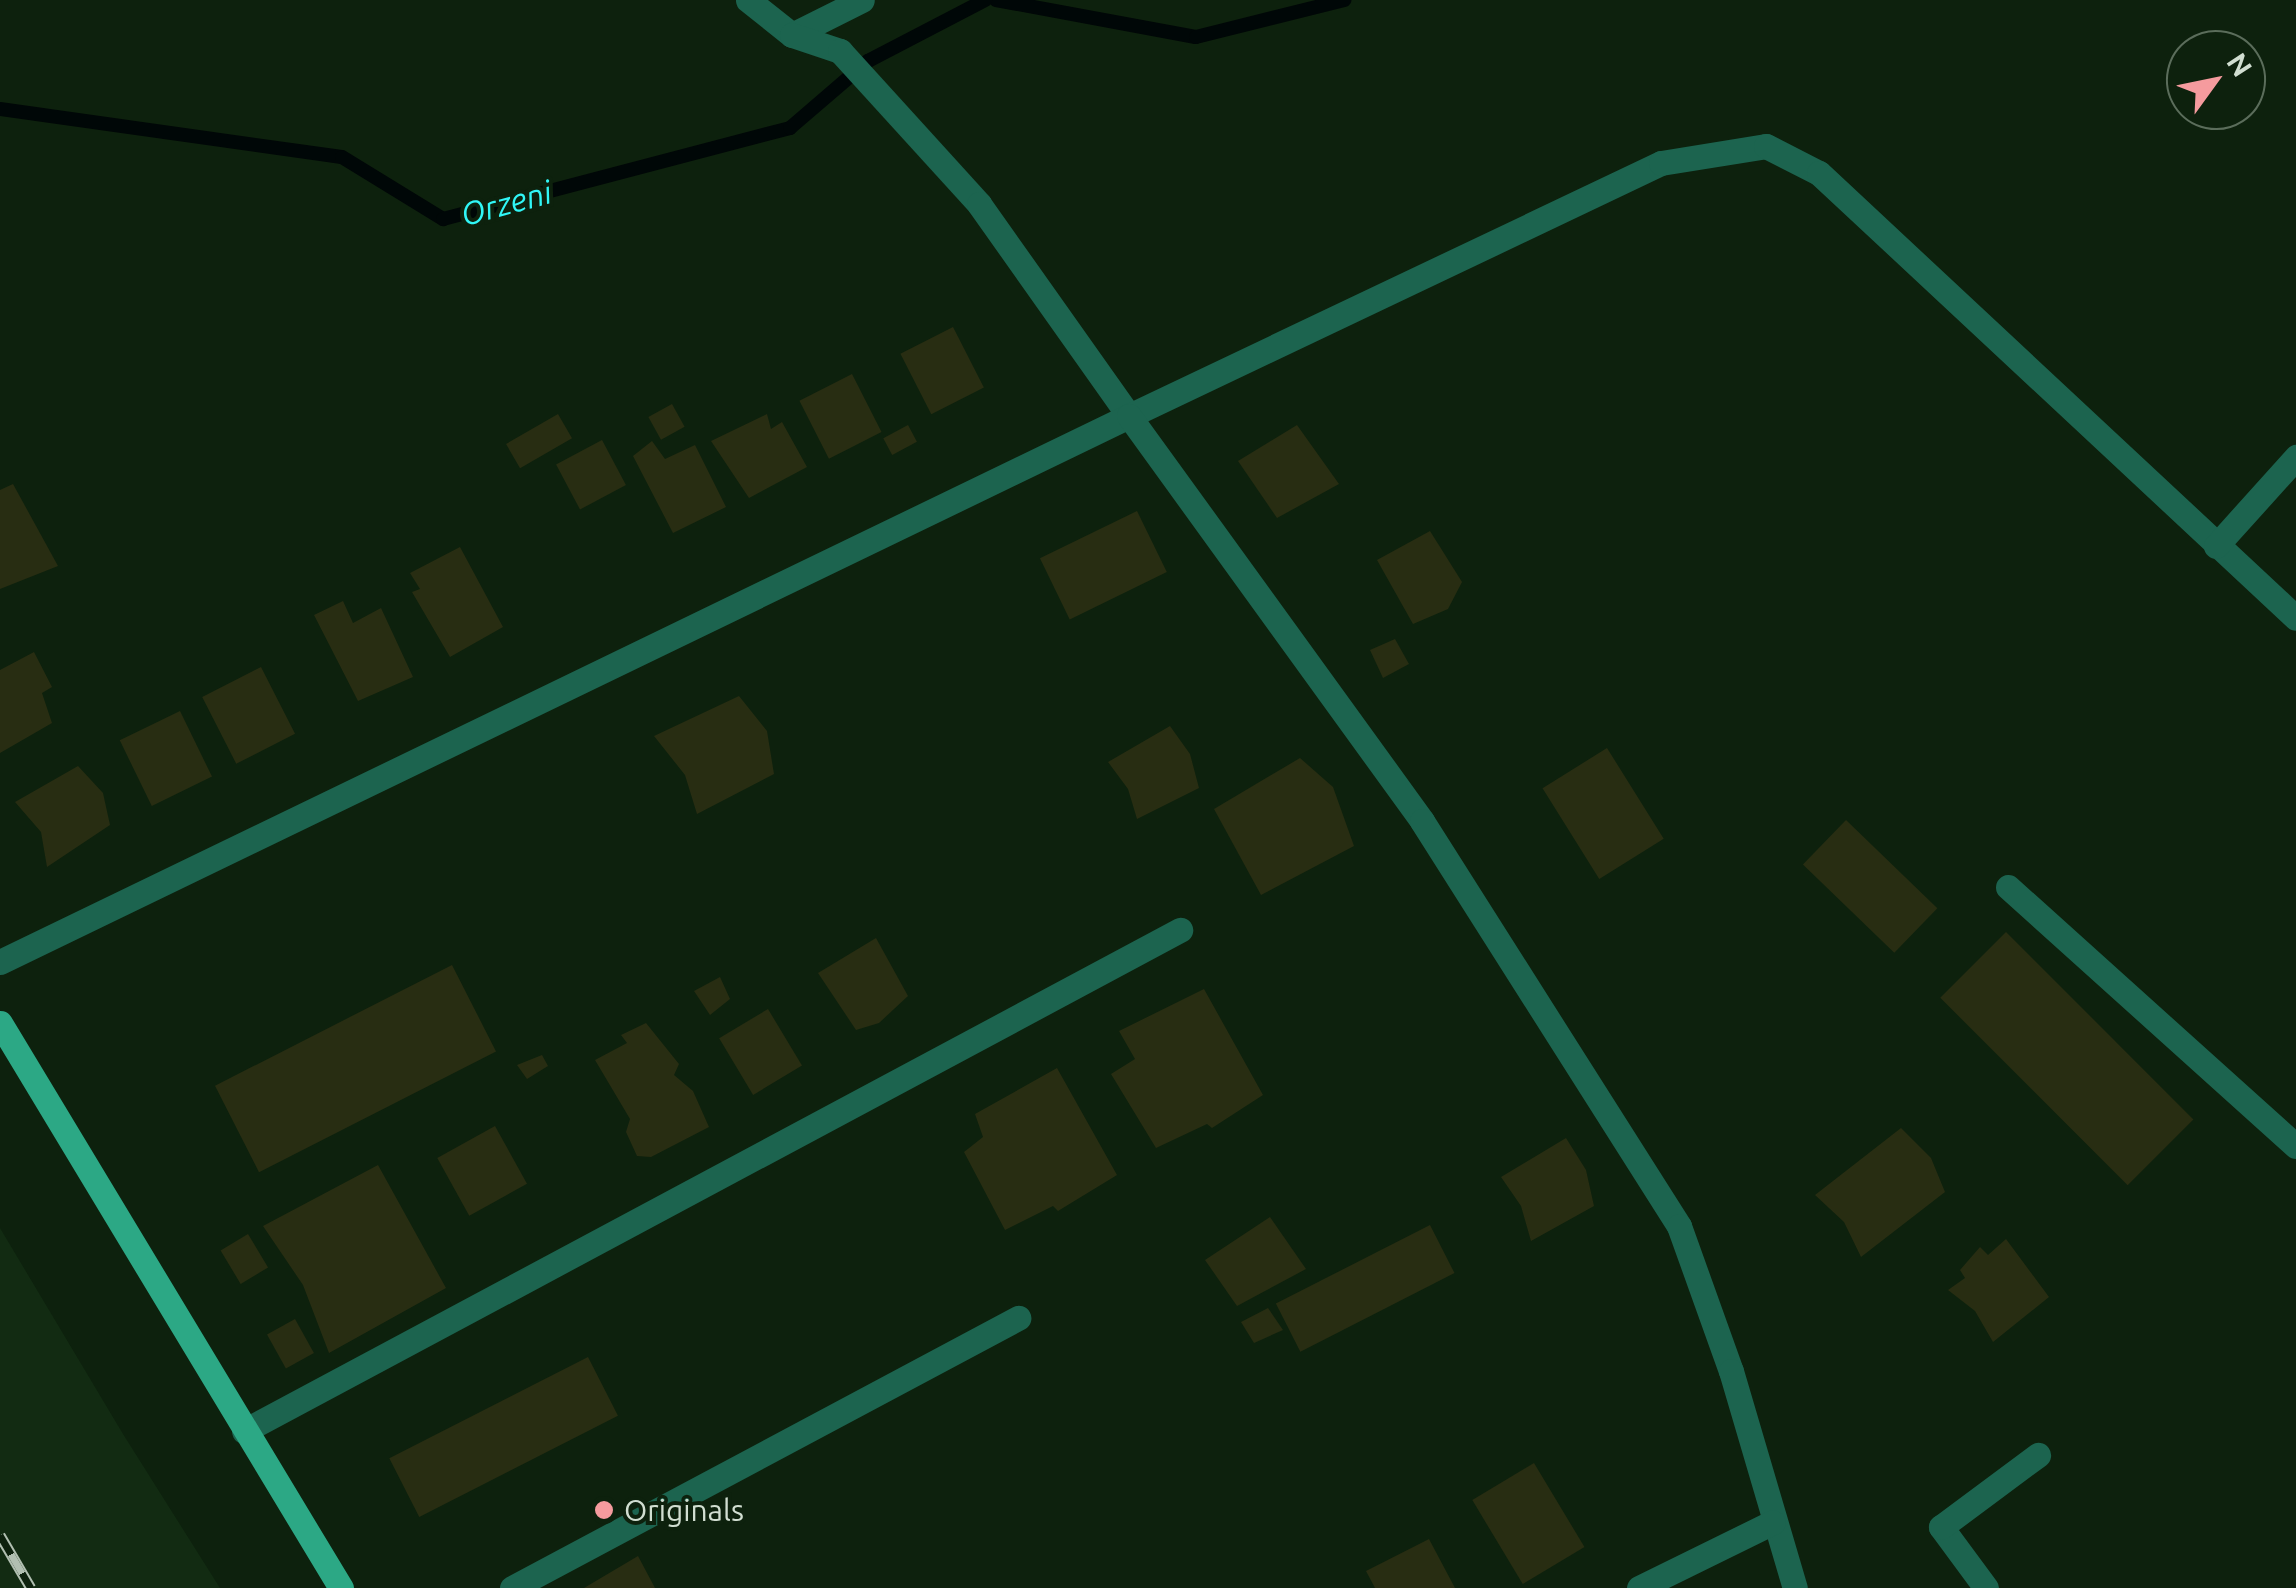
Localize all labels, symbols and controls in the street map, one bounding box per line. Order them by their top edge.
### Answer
north arrow [2166,30,2266,130]
text: N [2221,47,2259,82]
water label: Orzeni [456,172,556,234]
place label: Originals [624,1492,744,1528]
marker: Originals [593,1499,615,1521]

